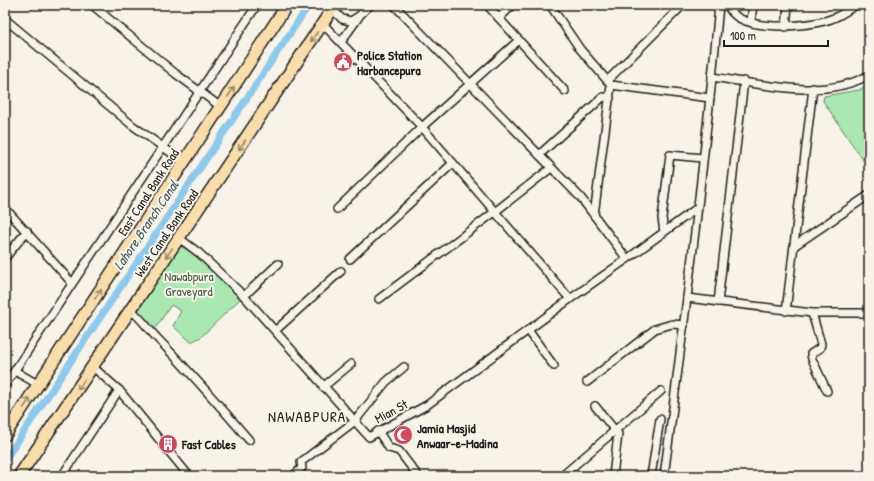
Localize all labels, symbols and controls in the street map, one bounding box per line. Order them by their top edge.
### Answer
scale bar [724,22,828,48]
text: 100 m [730,27,756,44]
one-way arrow [310,31,318,42]
place label: Police Station Harbancepura [357,46,422,80]
public building icon: Police Station Harbancepura [332,51,354,73]
one-way arrow [227,86,235,97]
one-way arrow [237,140,246,151]
street label: East Canal Bank Road [113,145,183,239]
water label: Lahore Branch Canal [109,175,183,273]
street label: West Canal Bank Road [130,185,202,281]
one-way arrow [165,247,173,258]
park label: Nawabpura Graveyard [164,267,214,300]
one-way arrow [94,289,102,300]
one-way arrow [77,379,85,390]
street label: Mian St [371,395,411,427]
one-way arrow [23,397,31,408]
district label: NAWABPURA [268,406,346,427]
place label: Jamia Masjid Anwaar-e-Madina [417,419,499,452]
mosque icon: Jamia Masjid Anwaar-e-Madina [392,424,414,446]
building icon: Fast Cables [157,433,179,455]
place label: Fast Cables [181,435,236,453]

